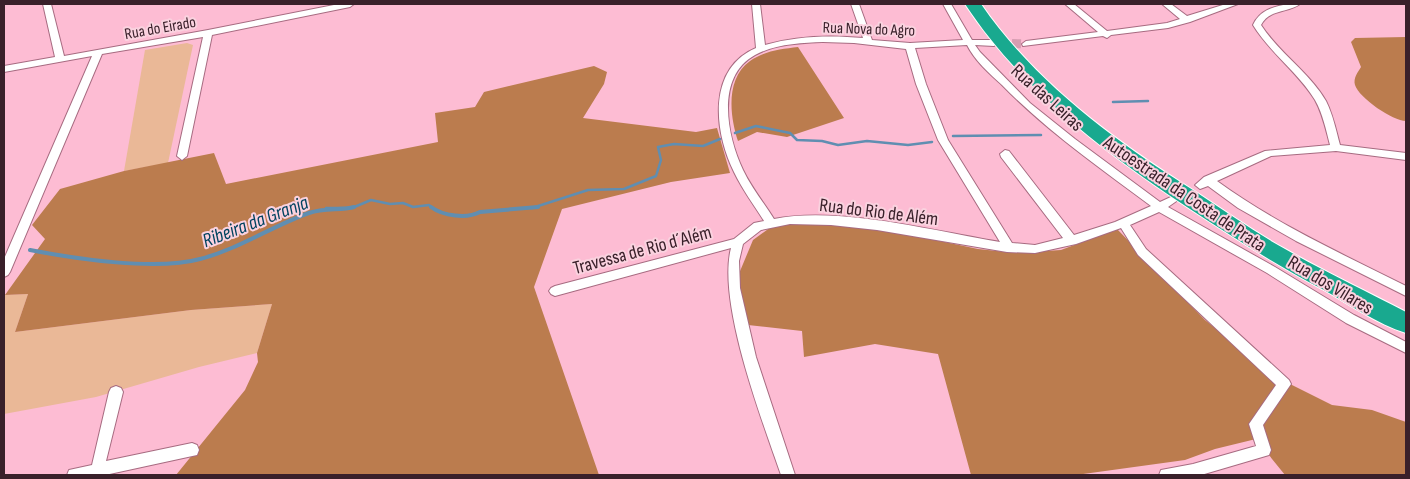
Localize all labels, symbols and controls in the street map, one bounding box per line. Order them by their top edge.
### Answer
street label: Rua do Eirado [123,13,197,44]
street label: Rua Nova do Agro [822,18,915,41]
street label: Rua das Leiras [1006,60,1088,137]
street label: Autoestrada da Costa de Prata [1098,131,1270,257]
water label: Ribeira da Granja [199,191,312,253]
street label: Rua do Rio de Além [818,194,939,231]
street label: Travessa de Rio d´Além [571,221,714,280]
street label: Rua dos Vilares [1283,251,1377,320]

